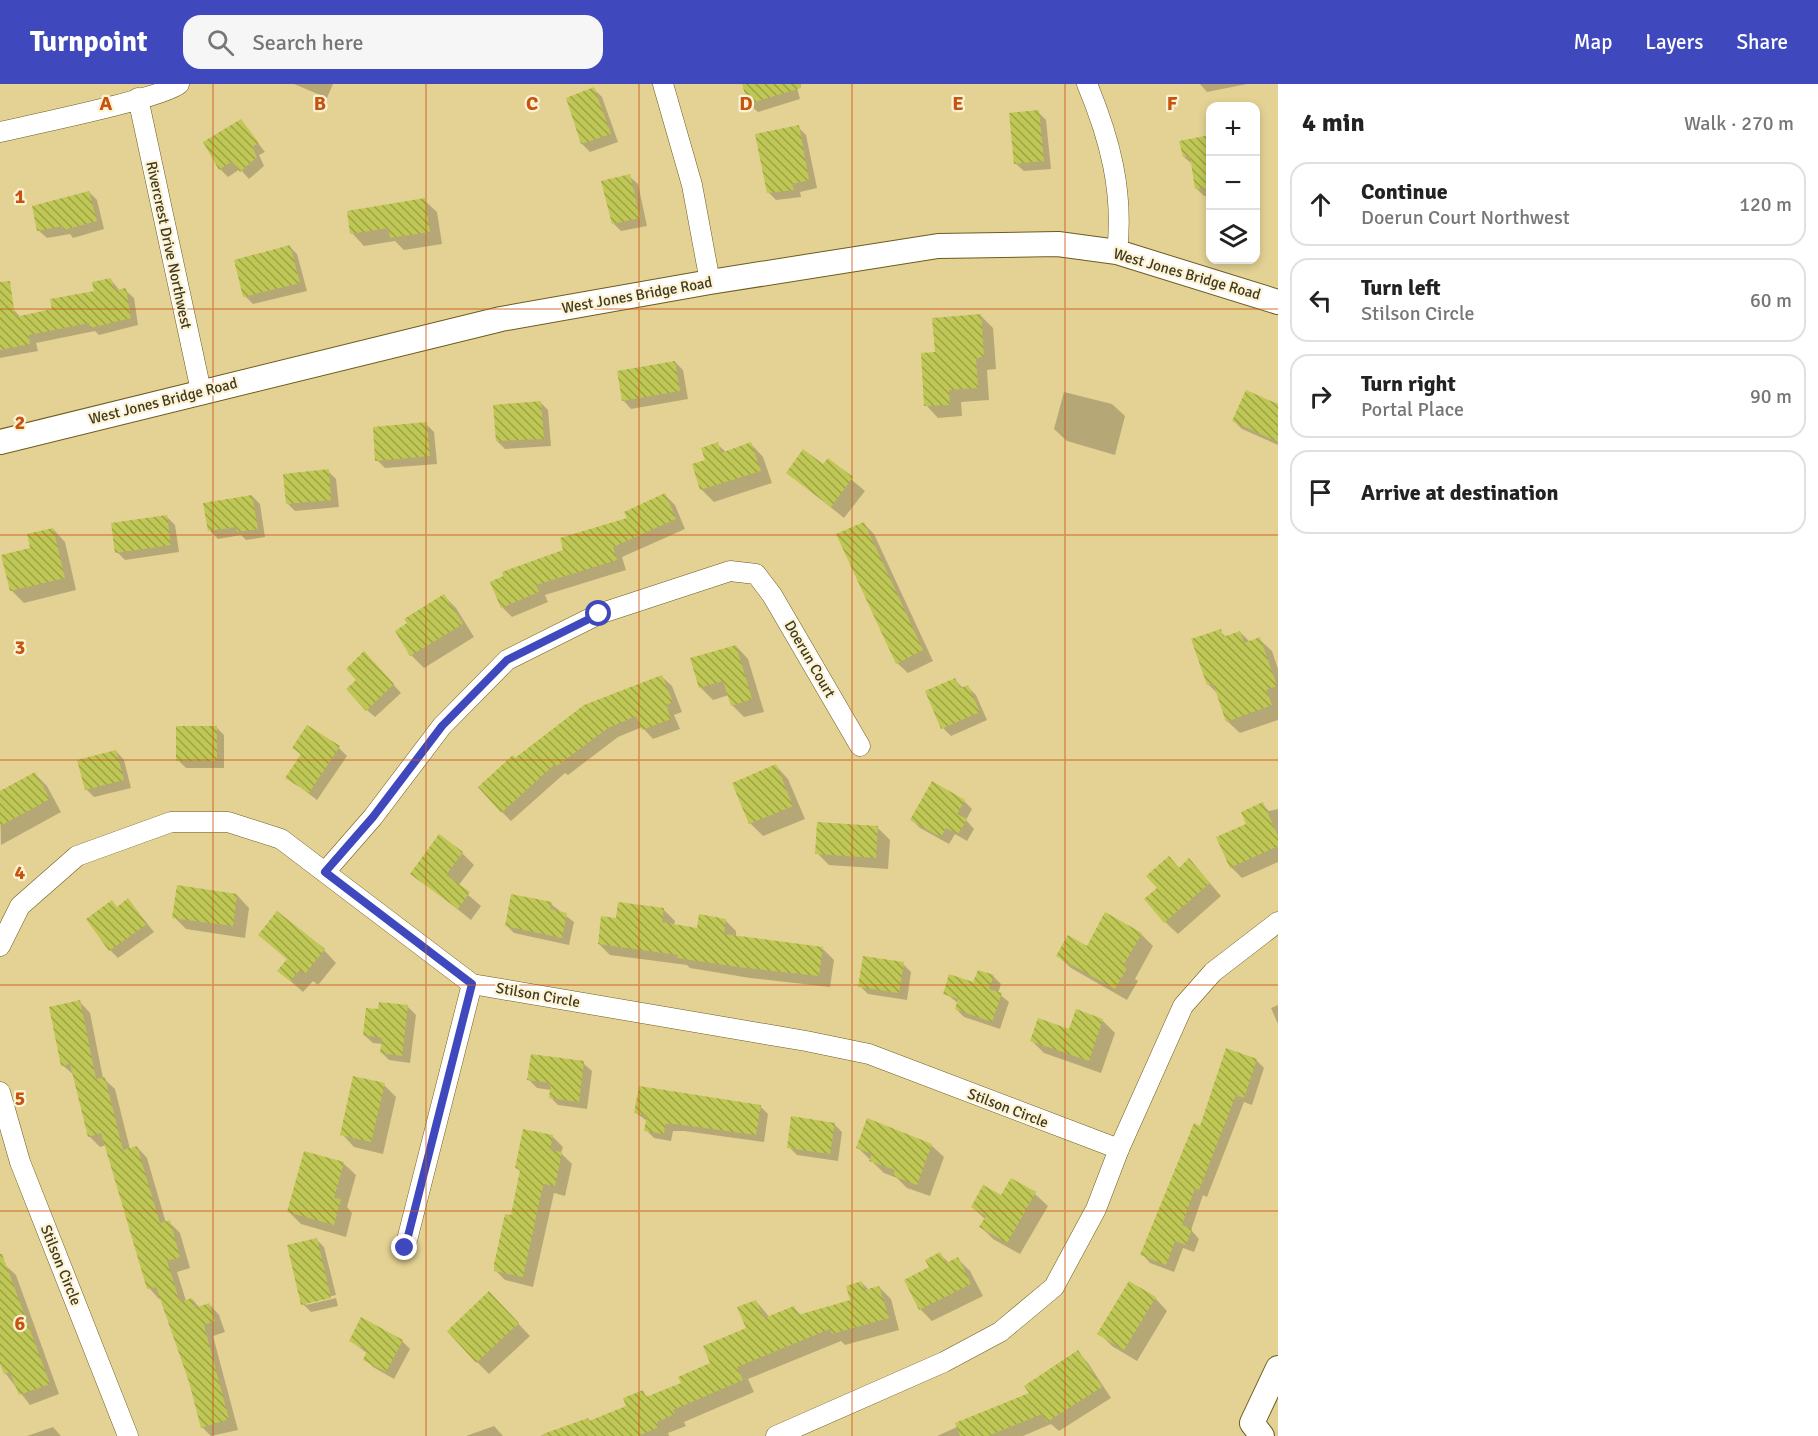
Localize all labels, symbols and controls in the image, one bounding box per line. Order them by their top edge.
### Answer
search box [183,15,603,69]
text: Turnpoint [30,25,147,59]
icon: search [204,26,237,59]
text: Search here [252,29,363,56]
text: Map [1574,29,1612,55]
text: Layers [1645,29,1703,55]
text: Share [1736,29,1788,55]
text: A [100,91,113,116]
text: B [314,91,326,116]
text: C [526,91,538,116]
text: D [739,91,753,116]
text: E [952,91,964,116]
text: F [1167,91,1178,116]
map controls [1206,102,1260,264]
button: + [1206,102,1260,156]
text: 4 min [1302,107,1365,139]
text: Walk · 270 m [1684,111,1794,136]
button: − [1206,156,1260,210]
street label: Rivercrest Drive Northwest [142,159,196,331]
text: Continue [1361,178,1448,205]
text: 1 [15,184,26,209]
icon: ahead [1304,188,1337,221]
text: 120 m [1739,192,1792,217]
text: Doerun Court Northwest [1361,205,1570,230]
button: layers [1206,210,1260,264]
street label: West Jones Bridge Road [1111,244,1263,304]
street label: West Jones Bridge Road [560,273,714,317]
text: Turn left [1361,274,1441,301]
icon: left [1304,284,1337,317]
text: 60 m [1750,288,1792,313]
text: Stilson Circle [1361,301,1475,326]
text: Turn right [1361,370,1456,397]
street label: West Jones Bridge Road [87,374,239,428]
icon: right [1304,380,1337,413]
text: 90 m [1750,384,1792,409]
text: Portal Place [1361,397,1464,422]
text: 2 [15,410,25,435]
icon: arrive [1304,476,1337,509]
text: Arrive at destination [1361,479,1558,506]
route start [585,600,611,626]
street label: Doerun Court [781,617,839,701]
text: 3 [15,635,25,660]
text: 4 [15,860,26,885]
street label: Stilson Circle [494,979,582,1011]
street label: Stilson Circle [965,1084,1051,1132]
text: 5 [15,1086,25,1111]
street label: Stilson Circle [37,1222,85,1308]
route end [391,1234,417,1260]
text: 6 [15,1311,26,1336]

